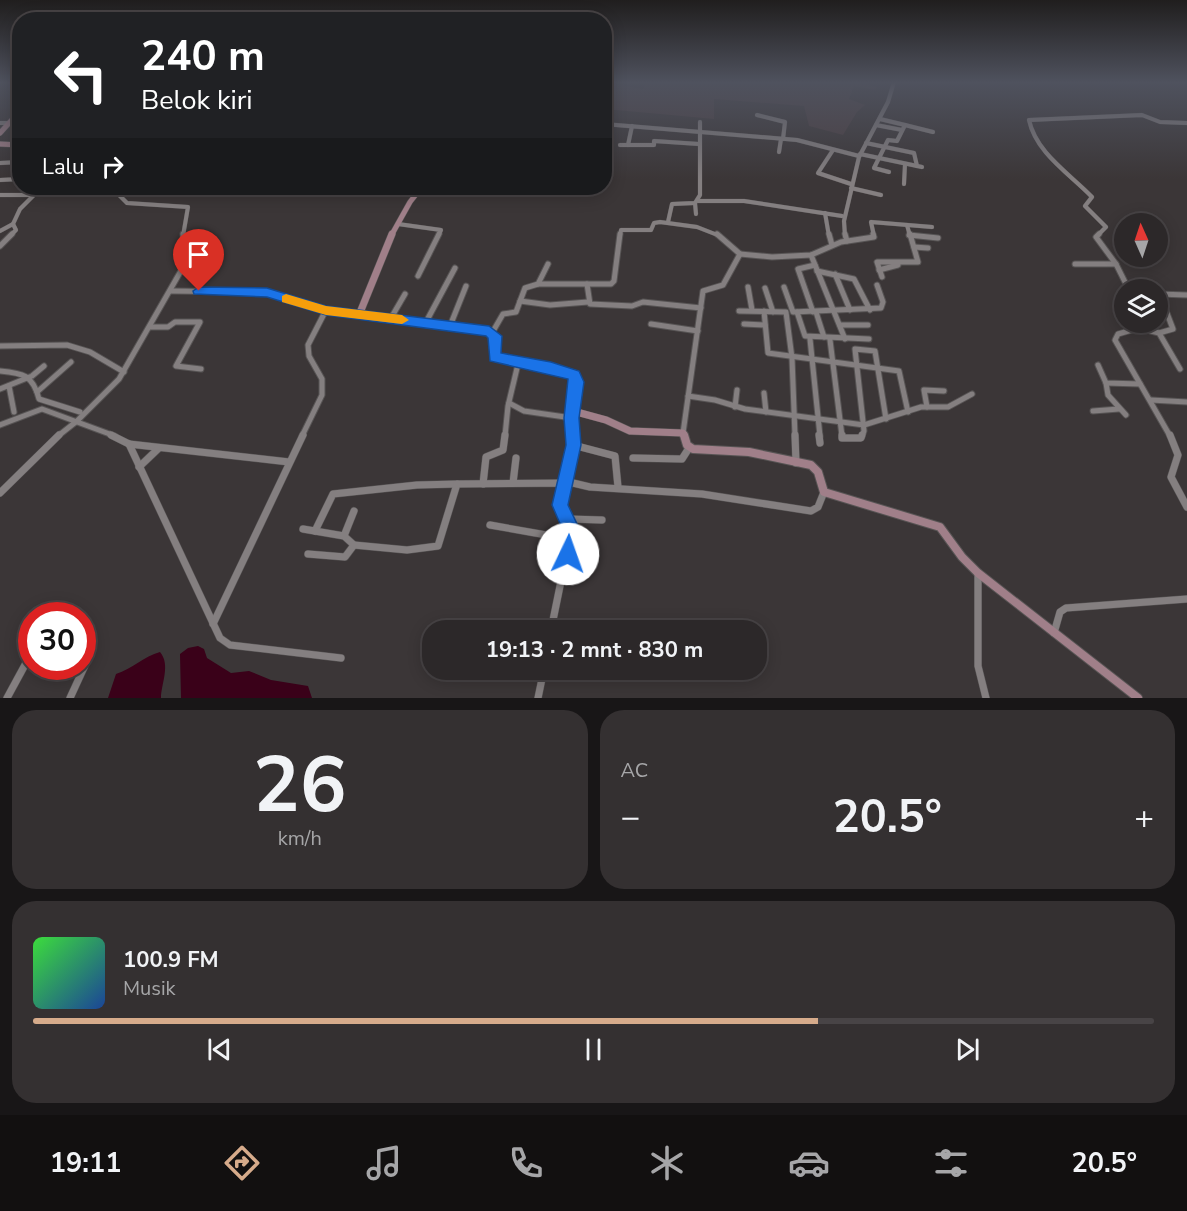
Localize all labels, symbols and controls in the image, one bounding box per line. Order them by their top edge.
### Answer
text: 240 m [141,28,265,85]
icon: left [42,36,120,114]
text: Belok kiri [141,82,253,119]
icon: right [96,150,129,183]
text: Lalu [42,152,84,182]
north arrow [1114,213,1168,267]
map controls [1114,213,1168,333]
pin [173,229,224,291]
icon: arrive [182,238,215,271]
button: layers [1114,279,1168,333]
position arrow [536,522,600,586]
speed limit sign: 30 [18,602,96,680]
text: 19:13 · 2 mnt · 830 m [486,635,703,665]
text: 26 [253,732,347,839]
text: AC [621,757,648,784]
text: 20.5° [833,787,942,848]
text: − [621,795,640,840]
text: + [1134,795,1154,840]
text: km/h [278,825,322,852]
text: 100.9 FM [123,945,219,975]
text: Musik [123,975,176,1002]
icon: previous [203,1033,236,1066]
icon: pause [577,1033,610,1066]
icon: next [951,1033,984,1066]
icon: directions [221,1142,263,1184]
icon: music [363,1142,405,1184]
icon: phone [505,1142,547,1184]
icon: climate [646,1142,688,1184]
icon: car [788,1142,830,1184]
icon: filters [930,1142,972,1184]
text: 19:11 [50,1145,121,1182]
text: 20.5° [1072,1145,1137,1182]

